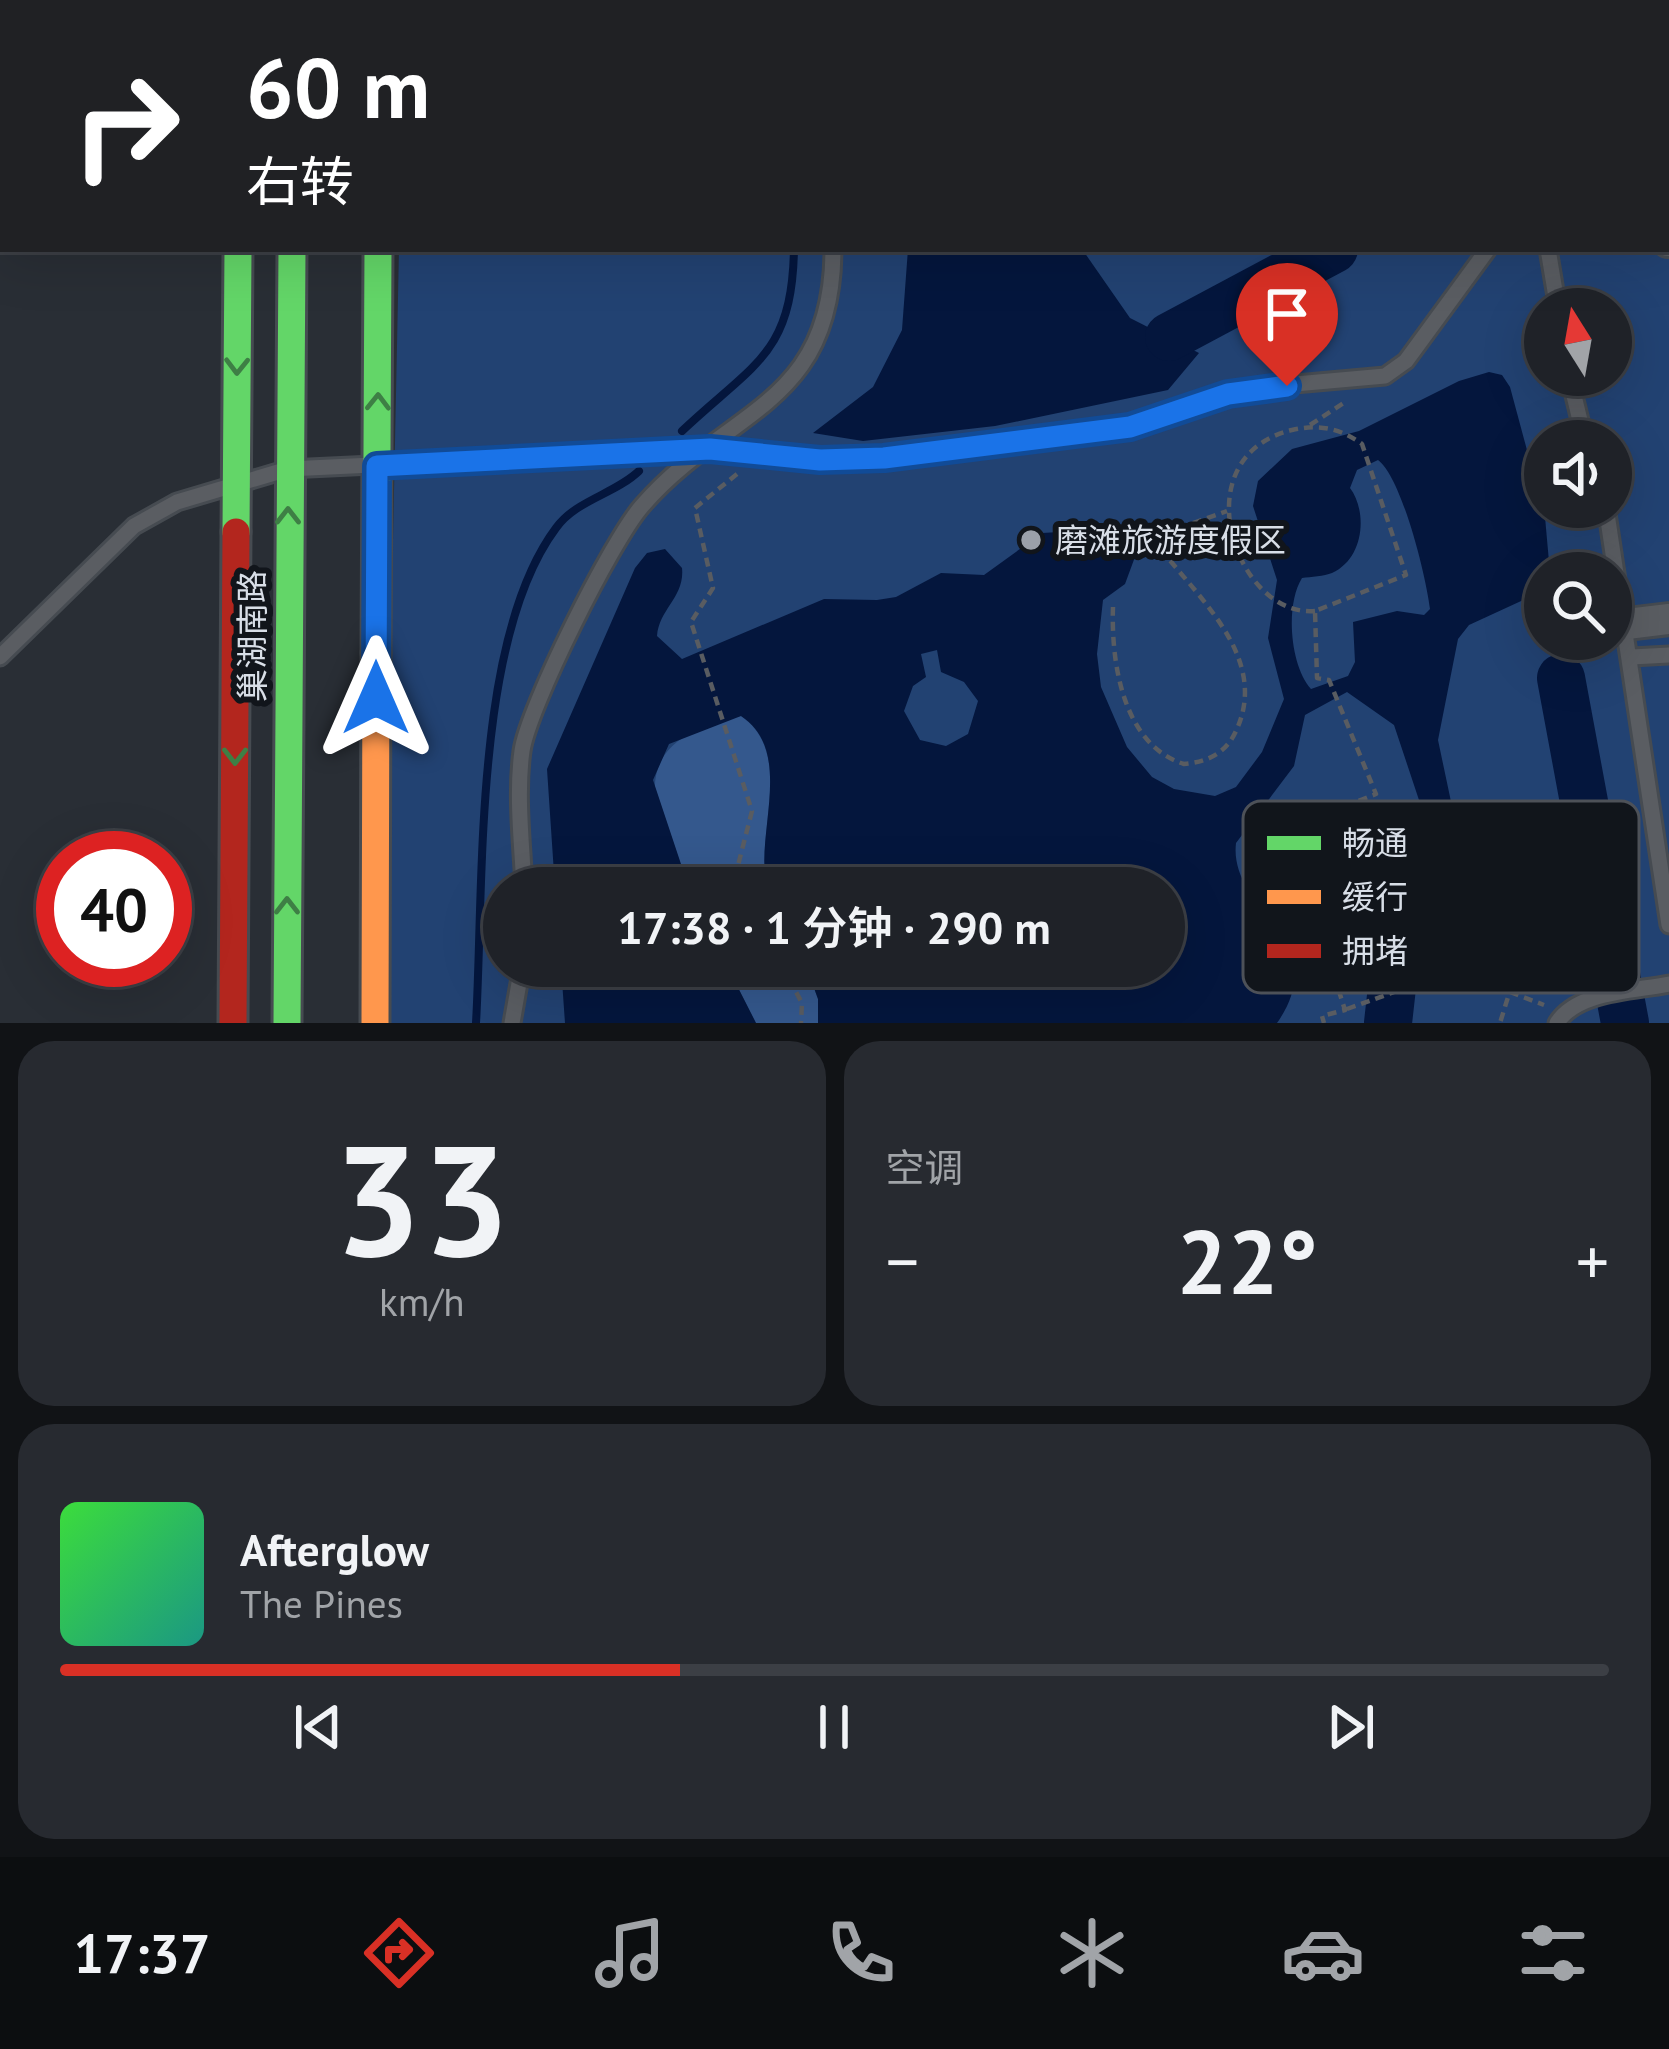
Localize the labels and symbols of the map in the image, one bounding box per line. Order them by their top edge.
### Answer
pin [1236,263,1338,386]
north arrow [1524,288,1632,396]
one-way arrow [224,358,250,376]
one-way arrow [364,392,390,411]
one-way arrow [275,506,301,524]
place label: 磨滩旅游度假区 [1055,518,1286,561]
marker: 磨滩旅游度假区 [1018,527,1044,553]
street label: 巢湖南路 [230,570,273,702]
position arrow [313,635,439,761]
one-way arrow [222,748,248,766]
legend [1243,801,1639,993]
text: 畅通 [1342,821,1408,864]
speed limit sign: 40 [36,831,192,987]
text: 缓行 [1342,875,1408,918]
one-way arrow [274,896,300,914]
text: 拥堵 [1342,929,1408,972]

